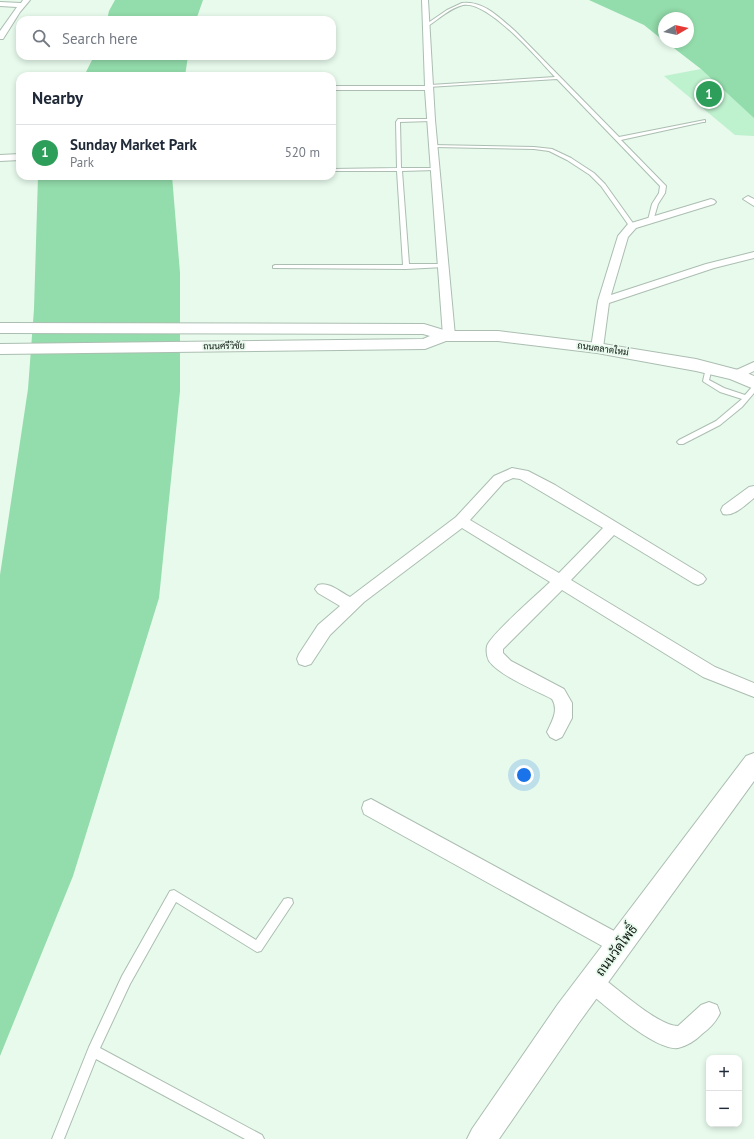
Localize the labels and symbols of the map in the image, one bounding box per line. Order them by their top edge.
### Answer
north arrow [658,12,694,48]
pin: 1 [696,79,722,109]
street label: ถนนตลาดใหม่ [577,339,629,358]
street label: ถนนศรีวิชัย [203,340,245,351]
your location [514,765,534,785]
street label: ถนนวัดโพธิ์ [588,919,641,979]

